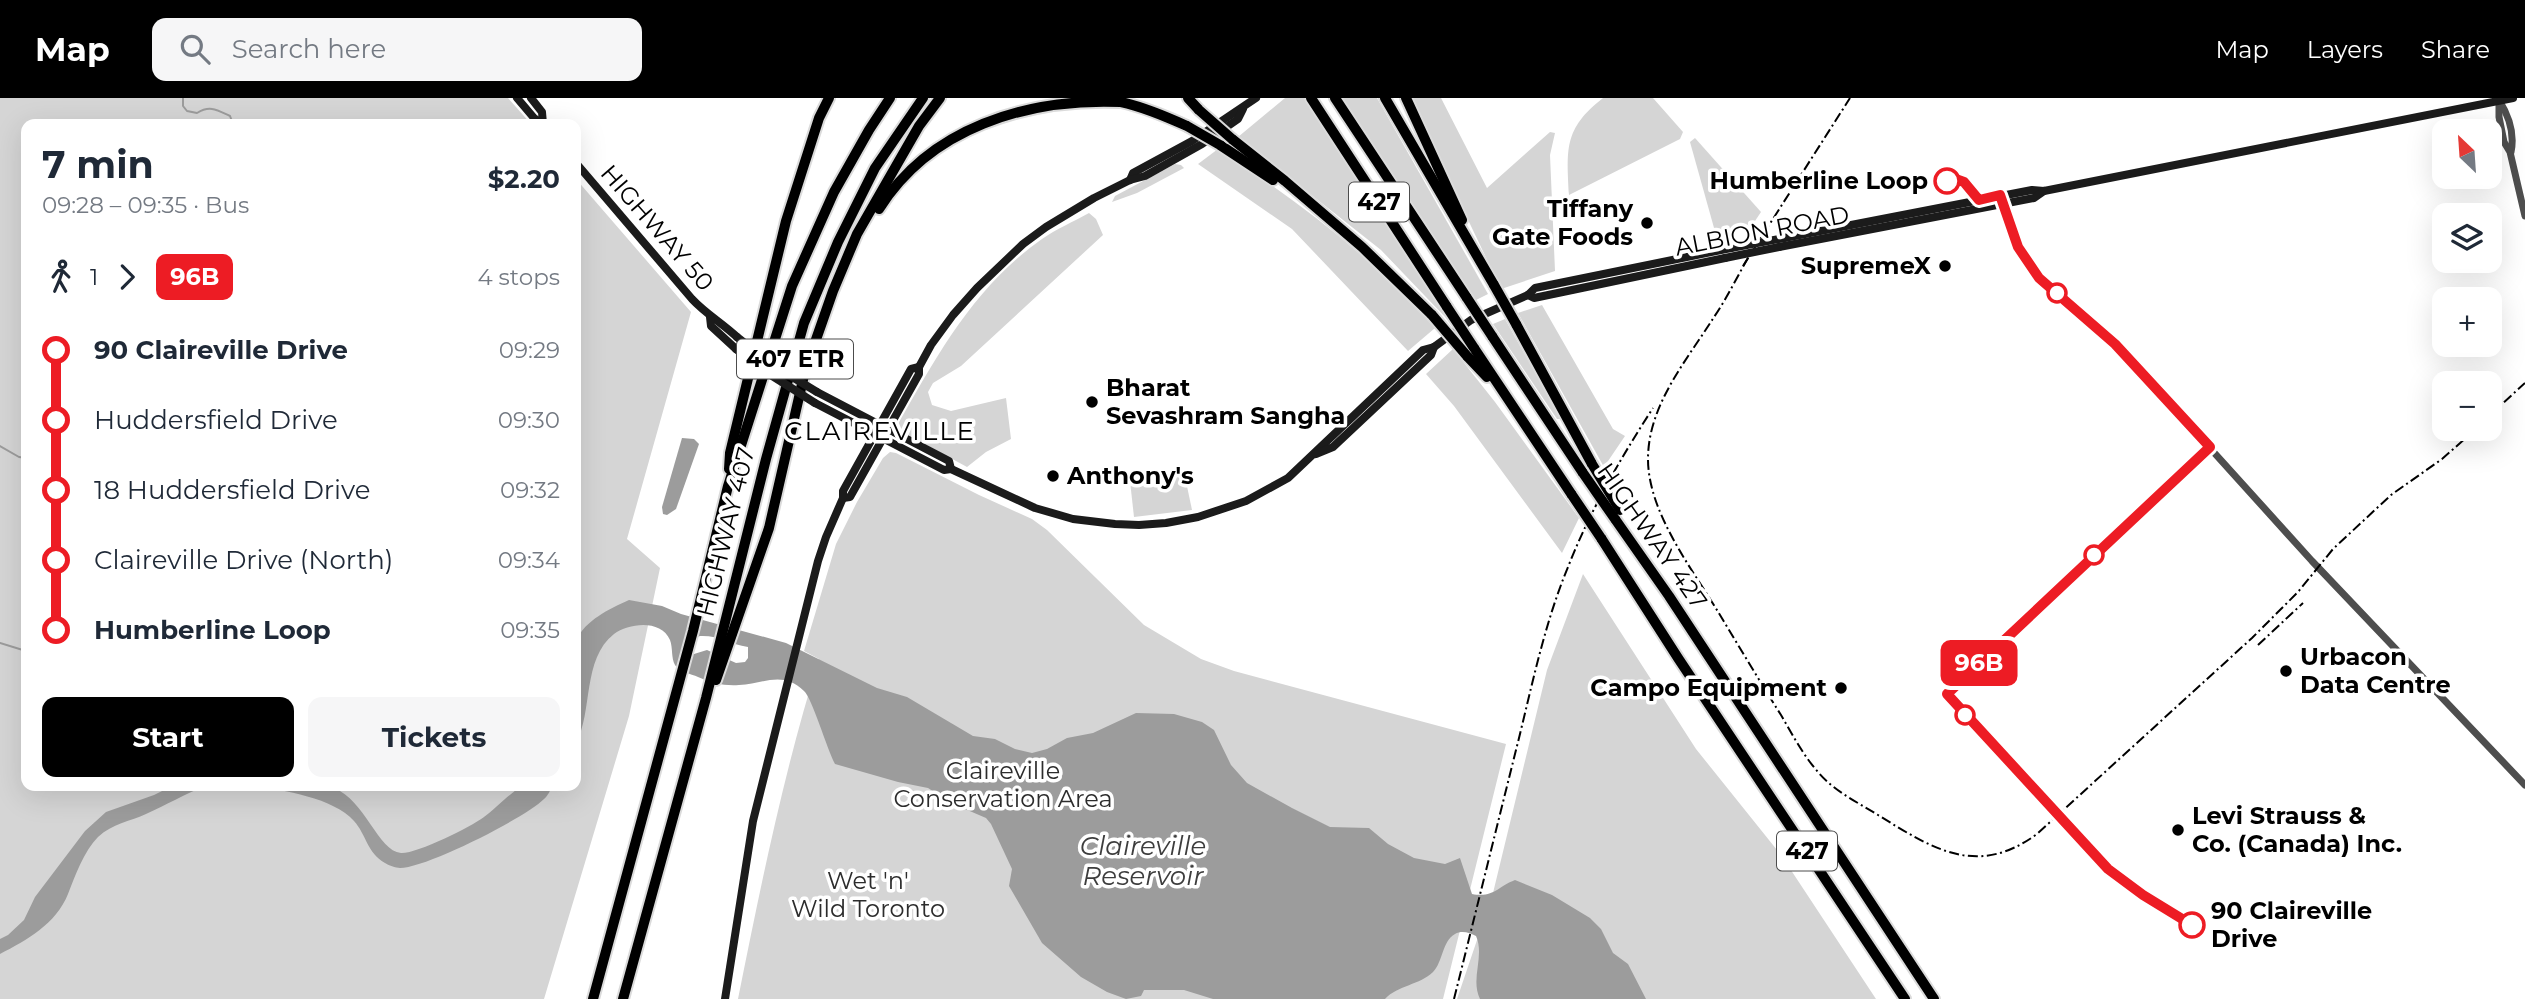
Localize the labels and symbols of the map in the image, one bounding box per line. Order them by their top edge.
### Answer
north arrow [2432,119,2502,189]
street label: HIGHWAY 50 [595,159,720,297]
place label: Humberline Loop [1710,166,1928,195]
marker: Humberline Loop [1934,168,1960,194]
road number: 427 [1349,183,1409,222]
place label: Tiffany Gate Foods [1492,194,1634,251]
street label: ALBION ROAD [1672,199,1851,262]
marker: Tiffany Gate Foods [1639,215,1655,231]
place label: SupremeX [1801,251,1932,280]
marker: SupremeX [1937,258,1953,274]
unlabelled marker [2047,283,2067,303]
road number: 407 ETR [737,340,853,378]
place label: Bharat Sevashram Sangha [1106,373,1345,430]
marker: Bharat Sevashram Sangha [1084,394,1100,410]
district label: CLAIREVILLE [784,415,976,447]
street label: HIGHWAY 407 [690,444,761,620]
street label: HIGHWAY 427 [1591,457,1713,614]
place label: Anthony's [1066,461,1194,490]
marker: Anthony's [1045,468,1061,484]
unlabelled marker [2084,545,2104,565]
line badge: 96B [1939,640,2019,686]
place label: Urbacon Data Centre [2300,642,2451,699]
marker: Urbacon Data Centre [2278,663,2294,679]
place label: Campo Equipment [1590,673,1828,702]
marker: Campo Equipment [1833,680,1849,696]
unlabelled marker [1955,705,1975,725]
park label: Claireville Conservation Area [893,756,1113,813]
place label: Levi Strauss & Co. (Canada) Inc. [2192,801,2402,858]
marker: Levi Strauss & Co. (Canada) Inc. [2170,822,2186,838]
water label: Claireville Reservoir [1080,830,1206,892]
road number: 427 [1777,832,1837,870]
park label: Wet 'n' Wild Toronto [791,866,945,923]
place label: 90 Claireville Drive [2211,896,2372,953]
marker: 90 Claireville Drive [2179,912,2205,938]

